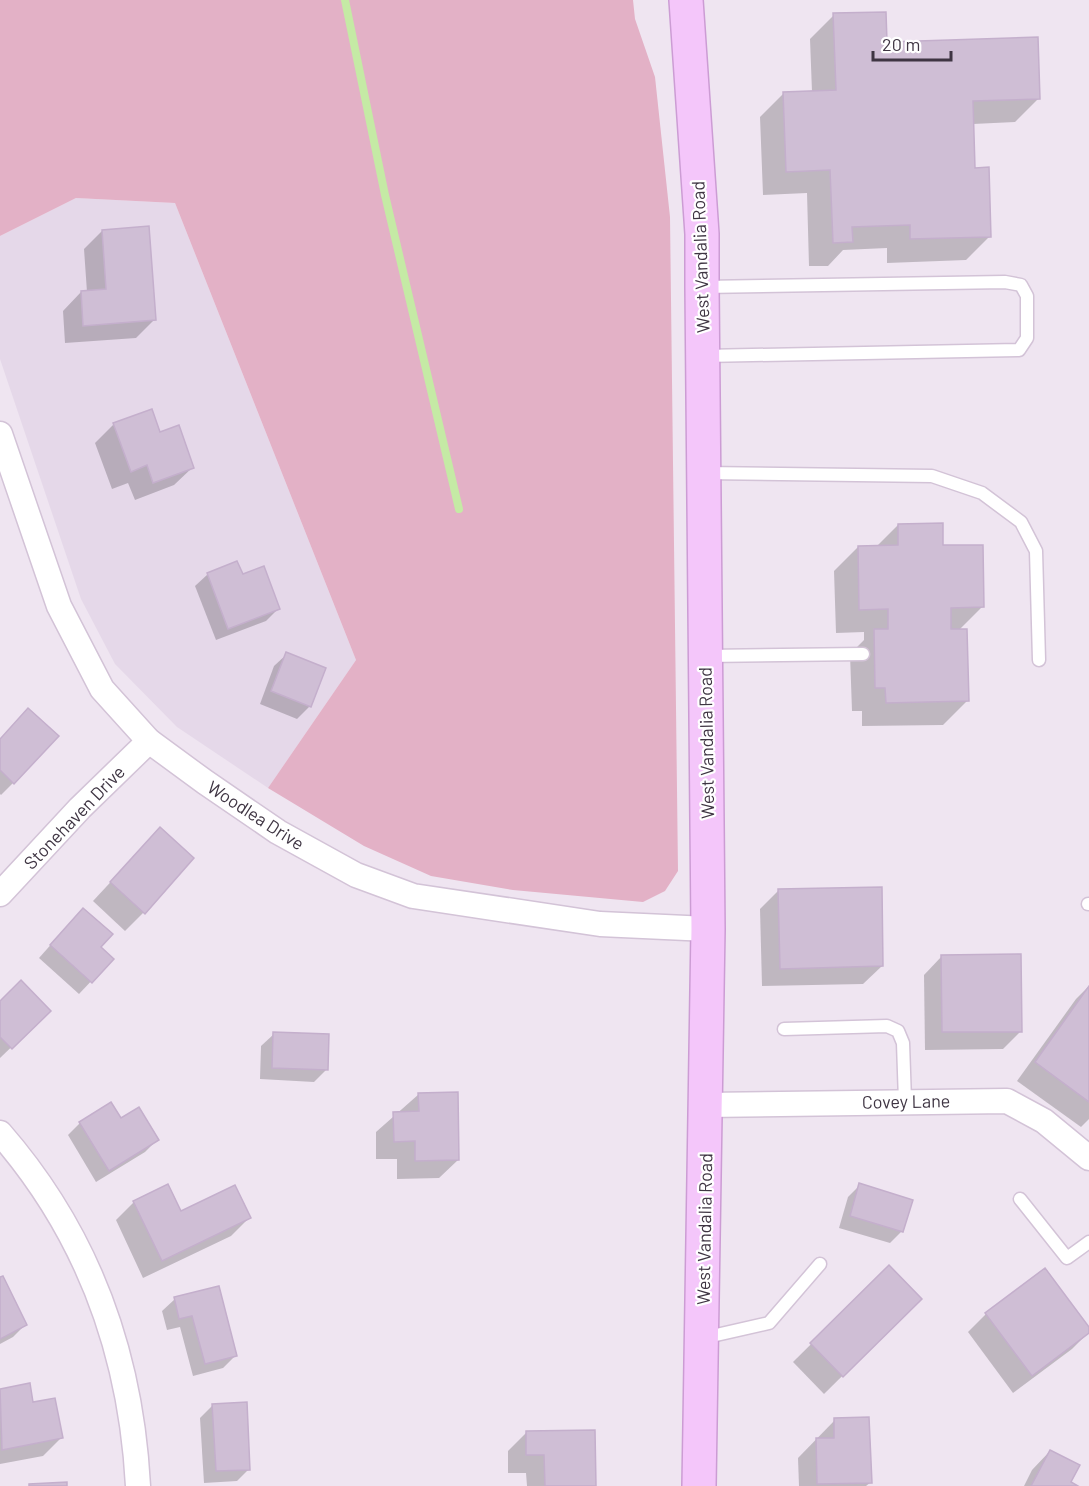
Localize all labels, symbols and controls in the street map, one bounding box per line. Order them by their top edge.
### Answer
scale bar [873,24,951,62]
text: 20 m [882,33,920,55]
street label: West Vandalia Road [686,181,714,333]
street label: West Vandalia Road [694,667,718,819]
street label: Stonehaven Drive [19,761,129,873]
street label: Woodlea Drive [203,776,309,854]
street label: Covey Lane [862,1089,950,1113]
street label: West Vandalia Road [692,1153,716,1305]

